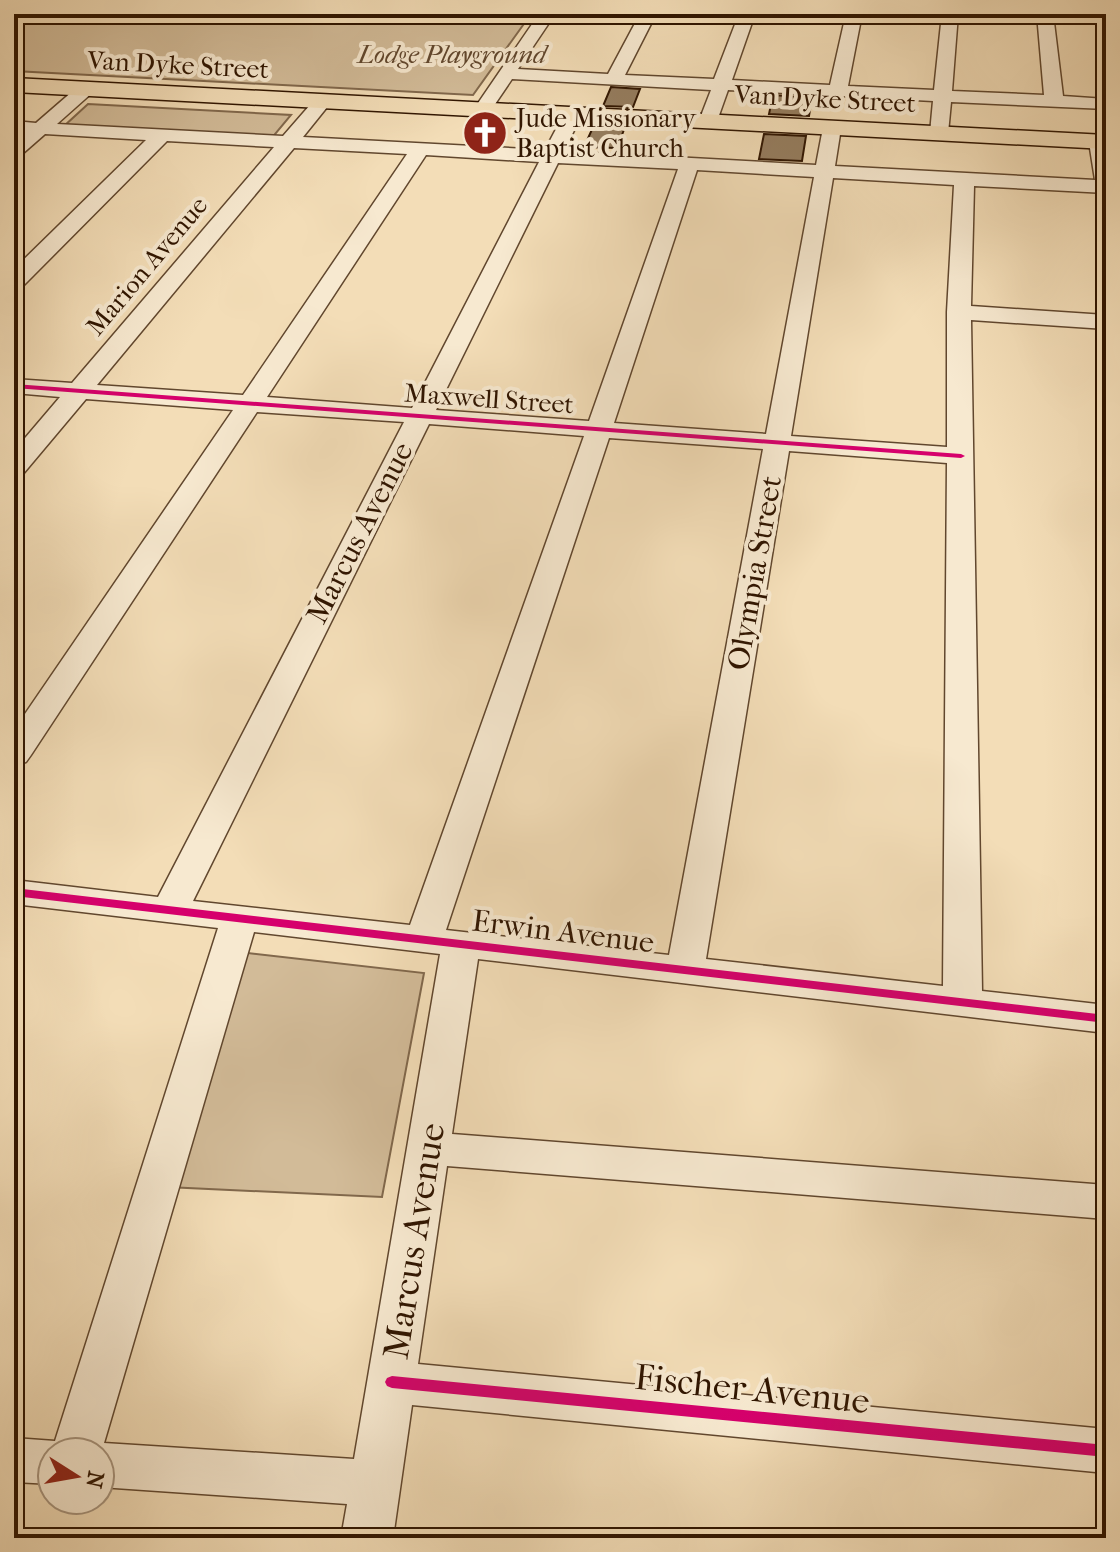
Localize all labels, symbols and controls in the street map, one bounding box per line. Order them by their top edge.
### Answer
park label: Lodge Playground [356,39,550,70]
street label: Van Dyke Street [86,45,270,85]
street label: Van Dyke Street [733,79,917,119]
place label: Jude Missionary Baptist Church [514,103,697,164]
church icon: Jude Missionary Baptist Church [461,109,509,157]
street label: Marion Avenue [80,190,214,342]
street label: Maxwell Street [403,378,575,420]
street label: Marcus Avenue [299,436,421,629]
street label: Olympia Street [721,473,789,673]
street label: Erwin Avenue [470,903,656,961]
street label: Marcus Avenue [375,1120,453,1362]
street label: Fischer Avenue [632,1356,872,1422]
north arrow [36,1436,116,1516]
text: N [80,1469,109,1491]

